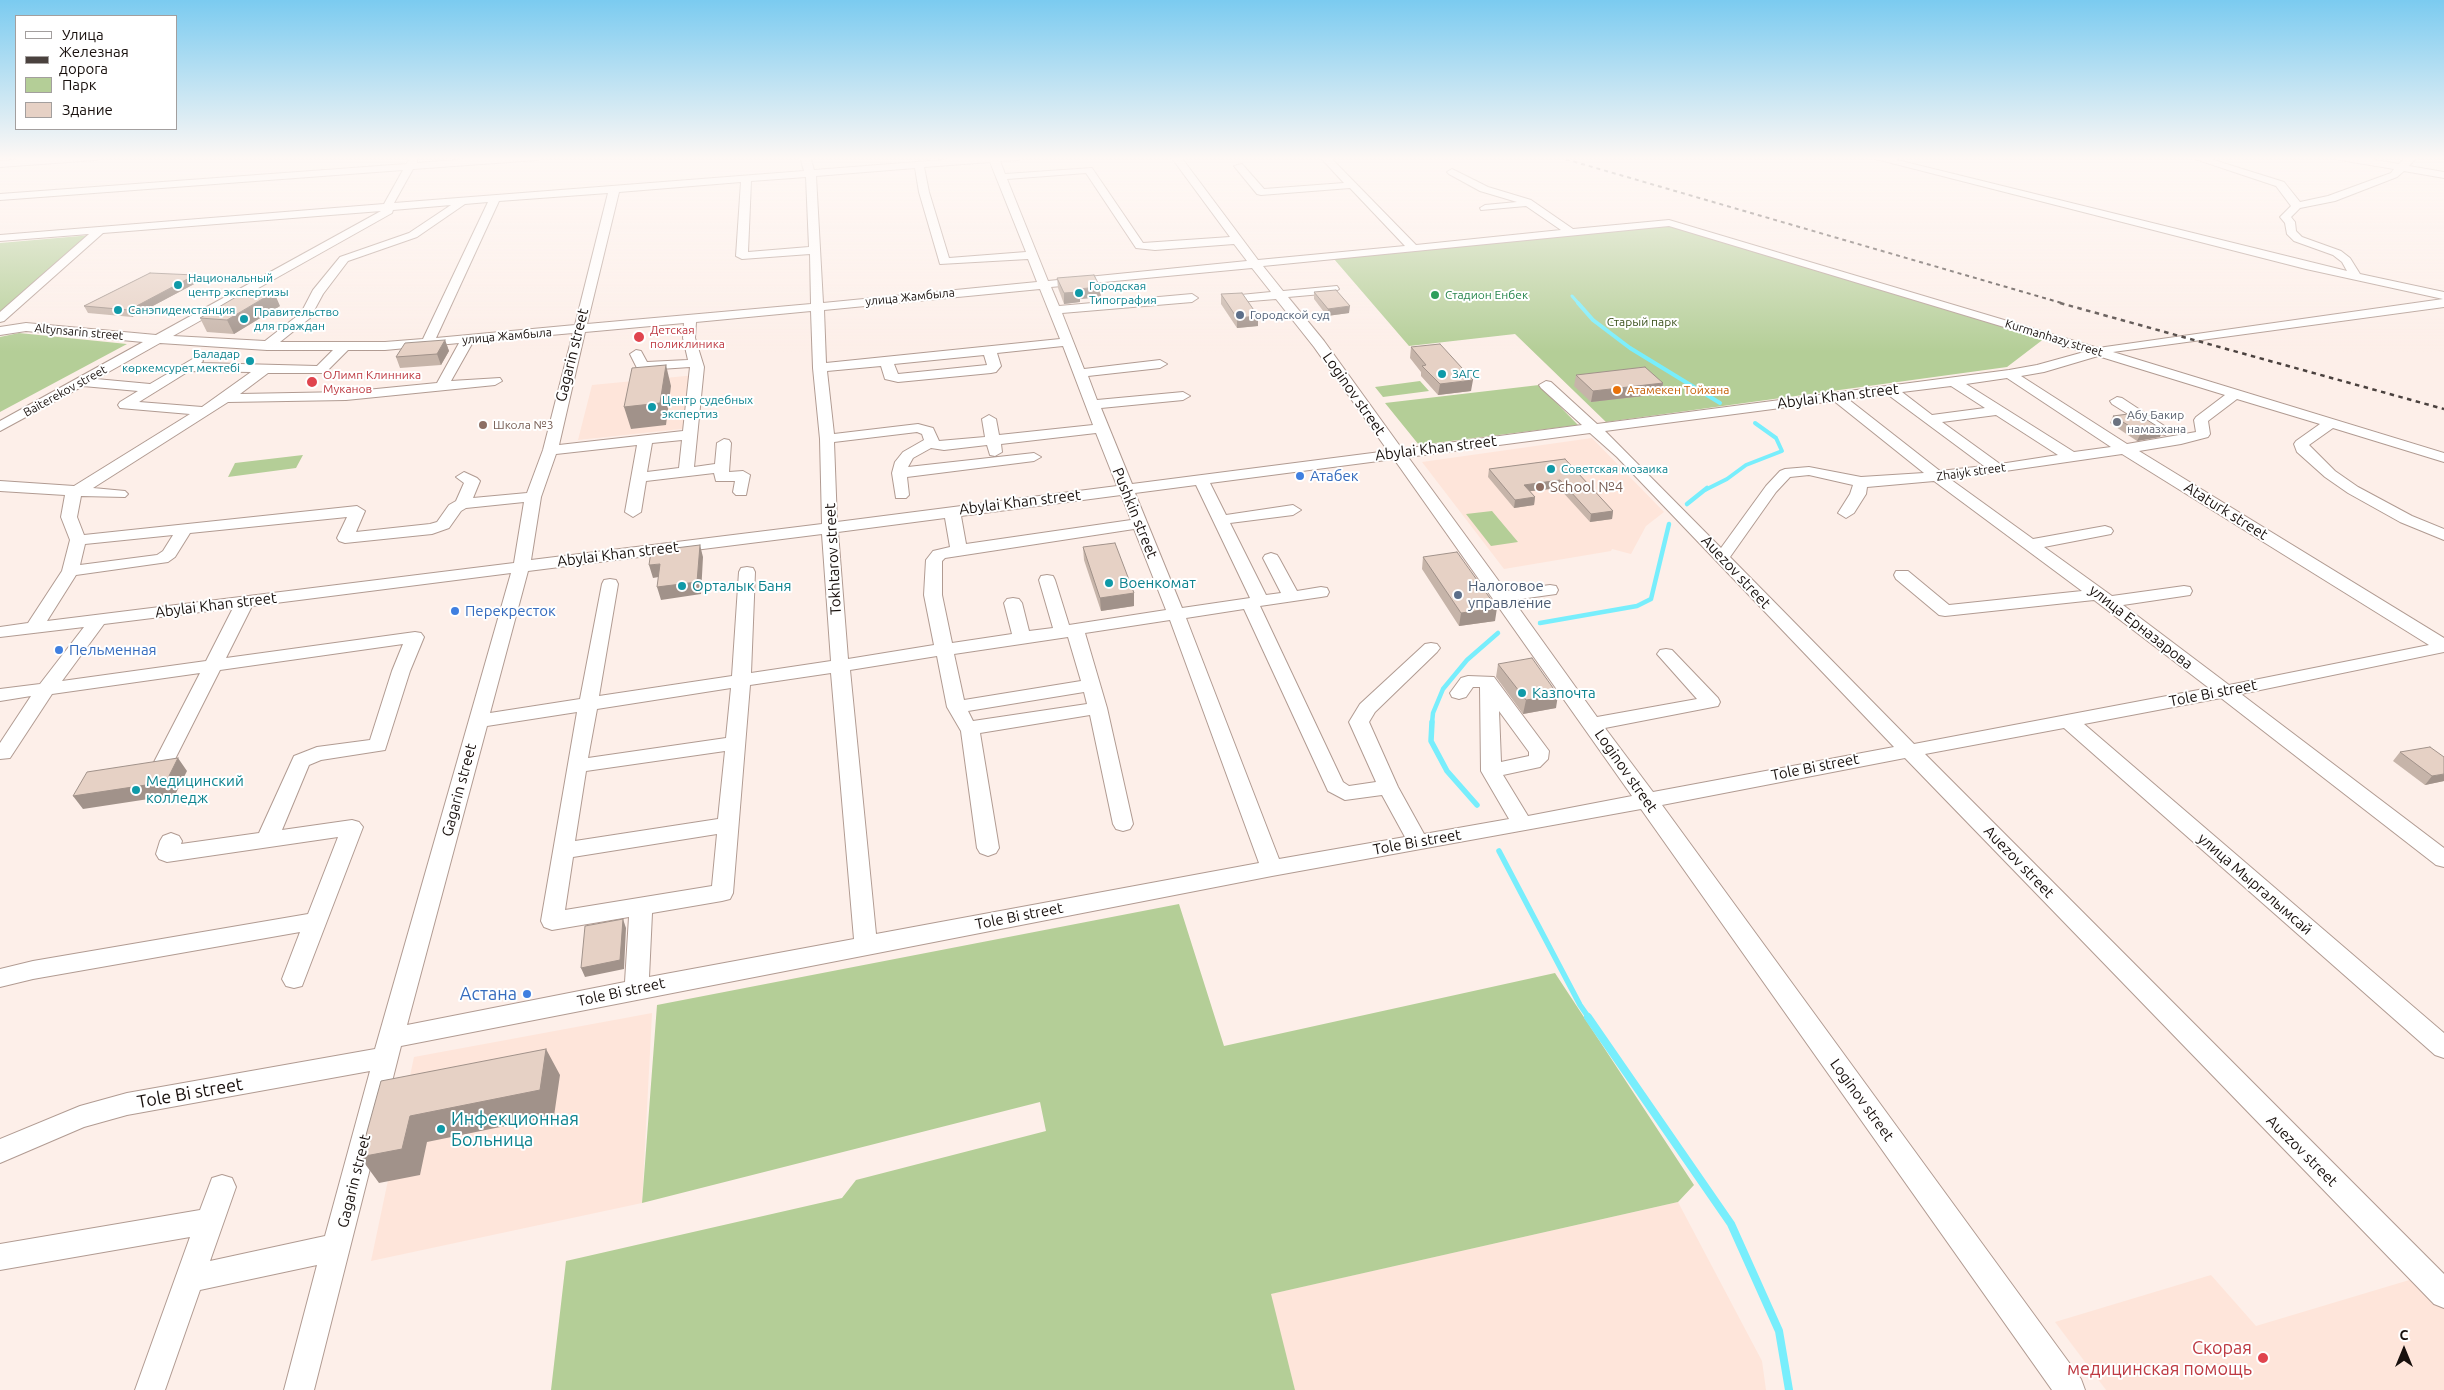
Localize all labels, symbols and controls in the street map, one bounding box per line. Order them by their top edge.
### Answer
legend [15,15,178,130]
text: Улица [62,26,104,43]
text: Железная дорога [59,43,129,77]
text: Парк [62,76,97,93]
text: Здание [62,101,113,118]
place label: Национальный центр экспертизы [188,271,289,299]
marker: Национальный центр экспертизы [172,279,184,291]
place label: Городская Типография [1089,279,1157,307]
street label: улица Жамбыла [865,285,955,309]
marker: Городская Типография [1073,287,1085,299]
place label: Стадион Енбек [1445,288,1528,302]
marker: Стадион Енбек [1429,289,1441,301]
place label: Санэпидемстанция [128,303,235,317]
marker: Санэпидемстанция [112,304,124,316]
place label: Правительство для граждан [254,305,339,333]
street label: Gagarin street [552,306,592,404]
place label: Городской суд [1250,308,1330,322]
marker: Городской суд [1234,309,1246,321]
marker: Правительство для граждан [238,313,250,325]
park label: Старый парк [1607,315,1677,329]
street label: Kurmanhazy street [2003,316,2105,360]
street label: Altynsarin street [34,321,124,343]
place label: Детская поликлиника [650,323,725,351]
street label: улица Жамбыла [462,325,552,347]
marker: Детская поликлиника [632,330,646,344]
place label: Баладар көркемсурет мектебі [122,347,240,375]
street label: Loginov street [1319,349,1389,439]
marker: Баладар көркемсурет мектебі [244,355,256,367]
street label: Baiterekov street [21,362,109,420]
place label: ЗАГС [1452,367,1480,381]
place label: ОЛимп Клинника Муканов [323,368,421,396]
marker: ЗАГС [1436,368,1448,380]
marker: ОЛимп Клинника Муканов [305,375,319,389]
street label: Abylai Khan street [1776,380,1900,412]
place label: Атамекен Тойхана [1627,383,1729,397]
marker: Атамекен Тойхана [1611,384,1623,396]
place label: Центр судебных экспертиз [662,393,753,421]
marker: Центр судебных экспертиз [646,401,658,413]
place label: Абу Бакир намазхана [2127,408,2186,436]
marker: Абу Бакир намазхана [2111,416,2123,428]
place label: Школа №3 [493,418,554,432]
marker: Школа №3 [477,419,489,431]
street label: Abylai Khan street [1374,432,1498,464]
street label: Zhaiyk street [1935,460,2007,484]
place label: Советская мозаика [1561,462,1668,476]
marker: Советская мозаика [1545,463,1557,475]
street label: Pushkin street [1109,465,1161,561]
place label: Атабек [1310,467,1358,485]
marker: Атабек [1294,470,1306,482]
place label: School №4 [1550,478,1623,496]
street label: Ataturk street [2181,478,2271,544]
marker: School №4 [1534,481,1546,493]
street label: Abylai Khan street [958,486,1082,518]
street label: Tokhtarov street [821,503,845,615]
street label: Auezov street [1698,532,1774,612]
street label: Abylai Khan street [556,538,680,570]
place label: Военкомат [1119,574,1196,592]
place label: Орталык Баня [692,577,792,595]
marker: Военкомат [1103,577,1115,589]
place label: Налоговое управление [1468,577,1552,612]
marker: Орталык Баня [676,580,688,592]
street label: улица Ерназарова [2086,581,2196,673]
street label: Abylai Khan street [154,589,278,621]
marker: Налоговое управление [1452,589,1464,601]
place label: Перекресток [465,602,556,620]
marker: Перекресток [449,605,461,617]
place label: Пельменная [69,641,157,659]
marker: Пельменная [53,644,65,656]
street label: Tole Bi street [2168,676,2258,710]
place label: Казпочта [1532,684,1596,702]
marker: Казпочта [1516,687,1528,699]
street label: Loginov street [1591,726,1661,816]
street label: Gagarin street [438,741,480,839]
street label: Tole Bi street [1770,750,1860,784]
place label: Медицинский колледж [146,772,244,807]
marker: Медицинский колледж [130,784,142,796]
street label: Auezov street [1980,822,2058,902]
street label: Tole Bi street [1372,825,1462,859]
street label: улица Мыргалымсай [2194,829,2316,939]
street label: Tole Bi street [974,899,1064,933]
street label: Tole Bi street [576,974,666,1010]
place label: Астана [460,983,517,1005]
marker: Астана [521,988,533,1000]
street label: Loginov street [1826,1055,1898,1145]
street label: Tole Bi street [135,1073,245,1113]
place label: Инфекционная Больница [451,1108,579,1150]
street label: Auezov street [2263,1112,2341,1190]
marker: Инфекционная Больница [435,1123,447,1135]
street label: Gagarin street [334,1132,374,1230]
north arrow [2379,1325,2429,1375]
text: С [2400,1327,2408,1343]
place label: Скорая медицинская помощь [2067,1337,2252,1380]
marker: Скорая медицинская помощь [2256,1351,2270,1365]

